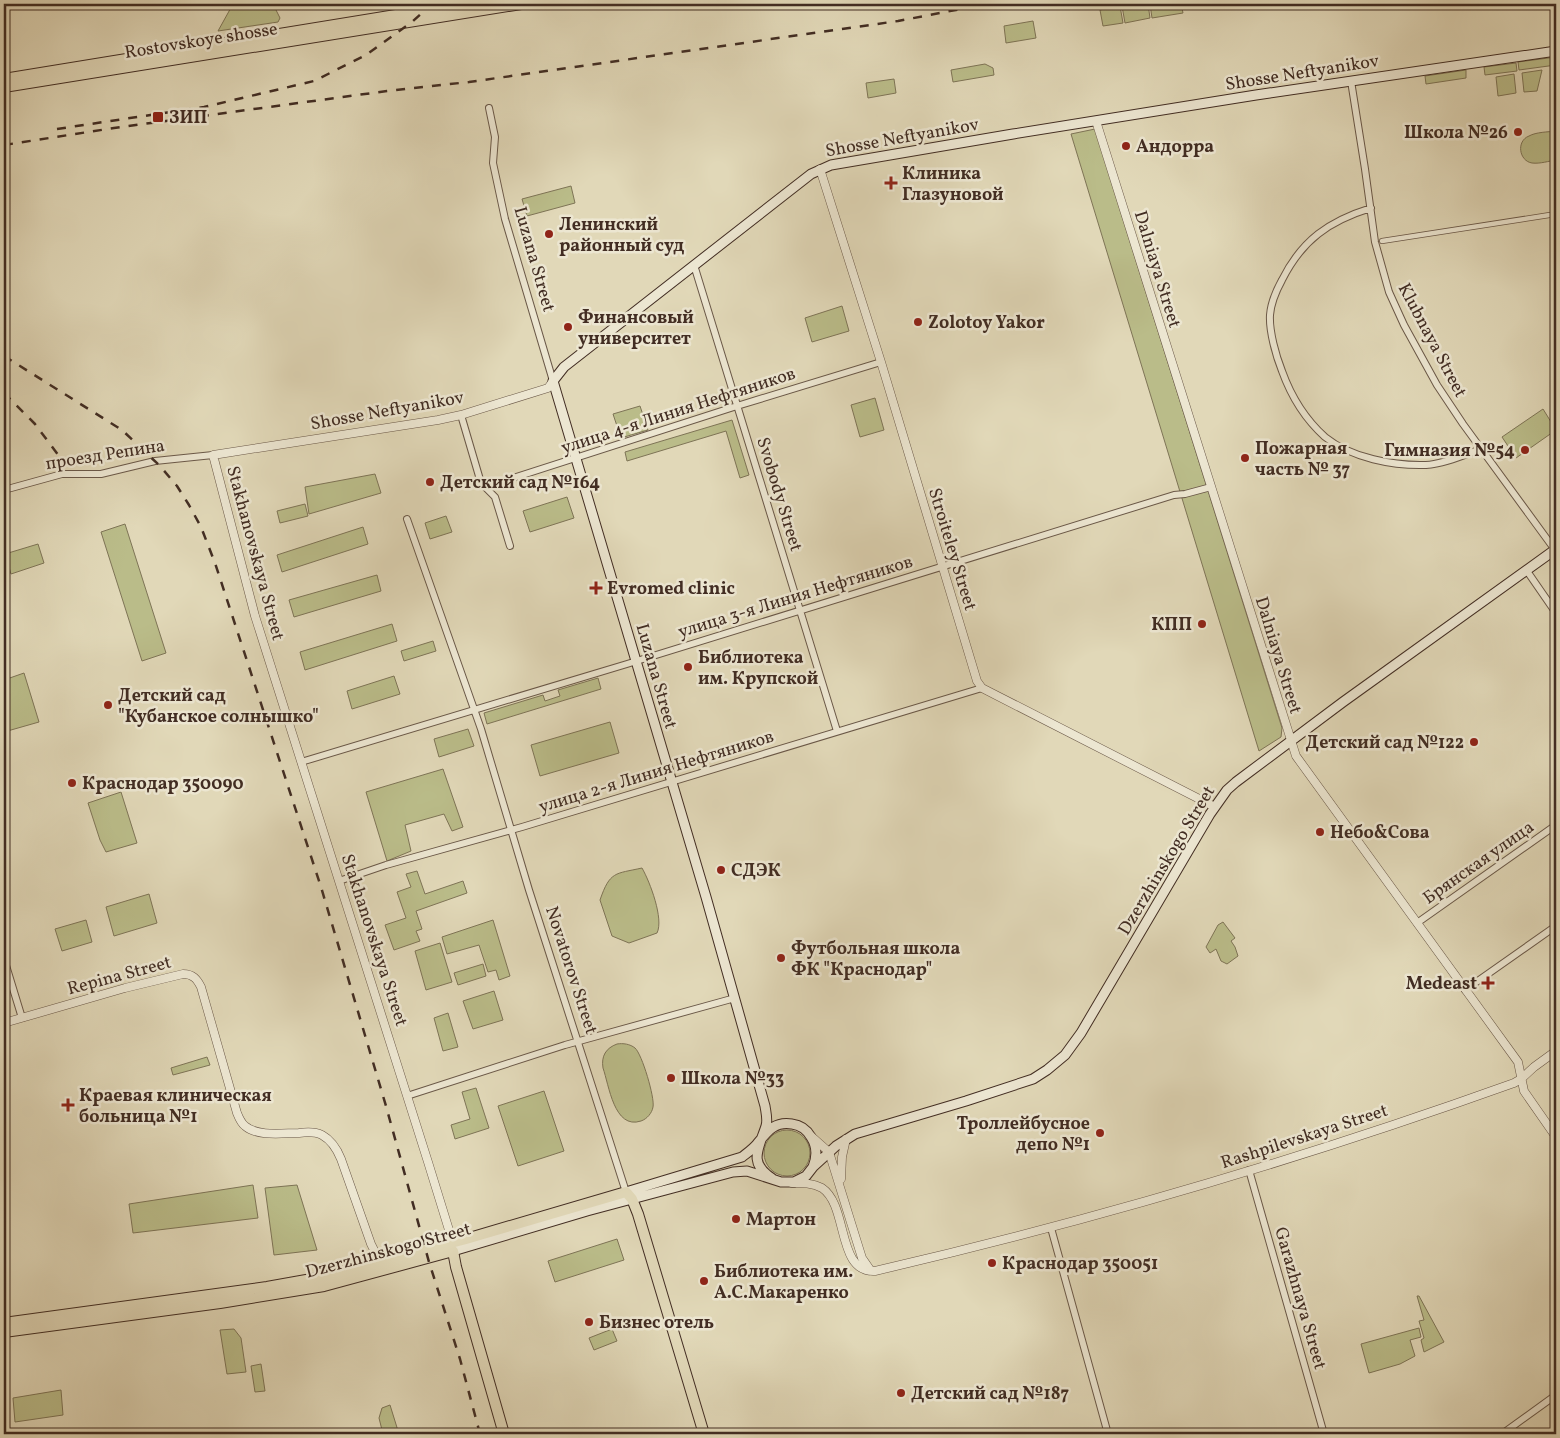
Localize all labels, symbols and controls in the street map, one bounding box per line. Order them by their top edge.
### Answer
street label: Rostovskoye shosse [123,17,280,66]
street label: Shosse Neftyanikov [1224,49,1381,98]
place label: ЗИП [169,106,208,131]
marker: ЗИП [151,110,165,124]
street label: Shosse Neftyanikov [824,113,981,164]
place label: Школа №26 [1404,121,1508,146]
marker: Школа №26 [1512,126,1524,138]
place label: Андорра [1136,135,1214,160]
marker: Андорра [1120,140,1132,152]
place label: Клиника Глазуновой [902,162,1004,208]
marker: Клиника Глазуновой [884,176,898,190]
street label: Luzana Street [507,204,561,315]
street label: Dalniaya Street [1127,208,1186,331]
place label: Ленинский районный суд [559,213,684,259]
marker: Ленинский районный суд [543,228,555,240]
street label: Klubnaya Street [1391,279,1472,402]
place label: Финансовый университет [578,306,694,352]
place label: Zolotoy Yakor [928,311,1045,336]
marker: Zolotoy Yakor [912,316,924,328]
marker: Финансовый университет [562,321,574,333]
street label: улица 4-я Линия Нефтяников [558,362,799,461]
street label: Shosse Neftyanikov [309,386,466,437]
street label: проезд Репина [44,434,167,477]
street label: Svobody Street [749,434,808,555]
place label: Пожарная часть № 37 [1255,437,1351,483]
place label: Гимназия №54 [1384,439,1515,464]
marker: Гимназия №54 [1519,444,1531,456]
marker: Пожарная часть № 37 [1239,452,1251,464]
street label: Stakhanovskaya Street [219,463,290,643]
place label: Детский сад №164 [440,471,600,496]
marker: Детский сад №164 [424,476,436,488]
street label: Stroiteley Street [921,485,982,614]
street label: улица 3-я Линия Нефтяников [675,550,916,645]
place label: Evromed clinic [607,577,735,602]
marker: Evromed clinic [589,581,603,595]
street label: Dalniaya Street [1248,594,1307,717]
place label: КПП [1151,613,1192,638]
marker: КПП [1196,618,1208,630]
street label: Luzana Street [629,621,683,732]
place label: Библиотека им. Крупской [698,646,818,692]
marker: Библиотека им. Крупской [682,661,694,673]
place label: Детский сад "Кубанское солнышко" [118,684,319,730]
marker: Детский сад "Кубанское солнышко" [102,699,114,711]
street label: улица 2-я Линия Нефтяников [536,725,777,820]
place label: Детский сад №122 [1306,731,1464,756]
marker: Детский сад №122 [1468,736,1480,748]
place label: Краснодар 350090 [82,772,244,797]
marker: Краснодар 350090 [66,777,78,789]
street label: Dzerzhinskogo Street [1113,781,1222,940]
street label: Брянская улица [1418,815,1540,911]
place label: Небо&Сова [1330,821,1430,846]
marker: Небо&Сова [1314,826,1326,838]
street label: Stakhanovskaya Street [334,851,413,1030]
place label: СДЭК [731,859,781,884]
marker: СДЭК [715,864,727,876]
street label: Novatorov Street [538,903,603,1038]
place label: Футбольная школа ФК "Краснодар" [791,937,960,983]
street label: Repina Street [65,951,174,1002]
marker: Футбольная школа ФК "Краснодар" [775,952,787,964]
place label: Medeast [1406,972,1477,997]
marker: Medeast [1481,976,1495,990]
place label: Школа №33 [681,1067,784,1092]
marker: Школа №33 [665,1072,677,1084]
place label: Краевая клиническая больница №1 [79,1084,272,1130]
marker: Краевая клиническая больница №1 [61,1098,75,1112]
street label: Rashpilevskaya Street [1218,1099,1391,1176]
place label: Троллейбусное депо №1 [957,1112,1090,1158]
marker: Троллейбусное депо №1 [1094,1127,1106,1139]
place label: Мартон [746,1208,816,1233]
marker: Мартон [730,1213,742,1225]
street label: Dzerzhinskogo Street [303,1217,474,1286]
street label: Garazhnaya Street [1267,1224,1332,1373]
place label: Краснодар 350051 [1002,1252,1158,1277]
marker: Краснодар 350051 [986,1257,998,1269]
place label: Библиотека им. А.С.Макаренко [714,1260,853,1306]
marker: Библиотека им. А.С.Макаренко [698,1275,710,1287]
place label: Бизнес отель [599,1311,714,1336]
marker: Бизнес отель [583,1316,595,1328]
place label: Детский сад №187 [911,1382,1069,1407]
marker: Детский сад №187 [895,1387,907,1399]

